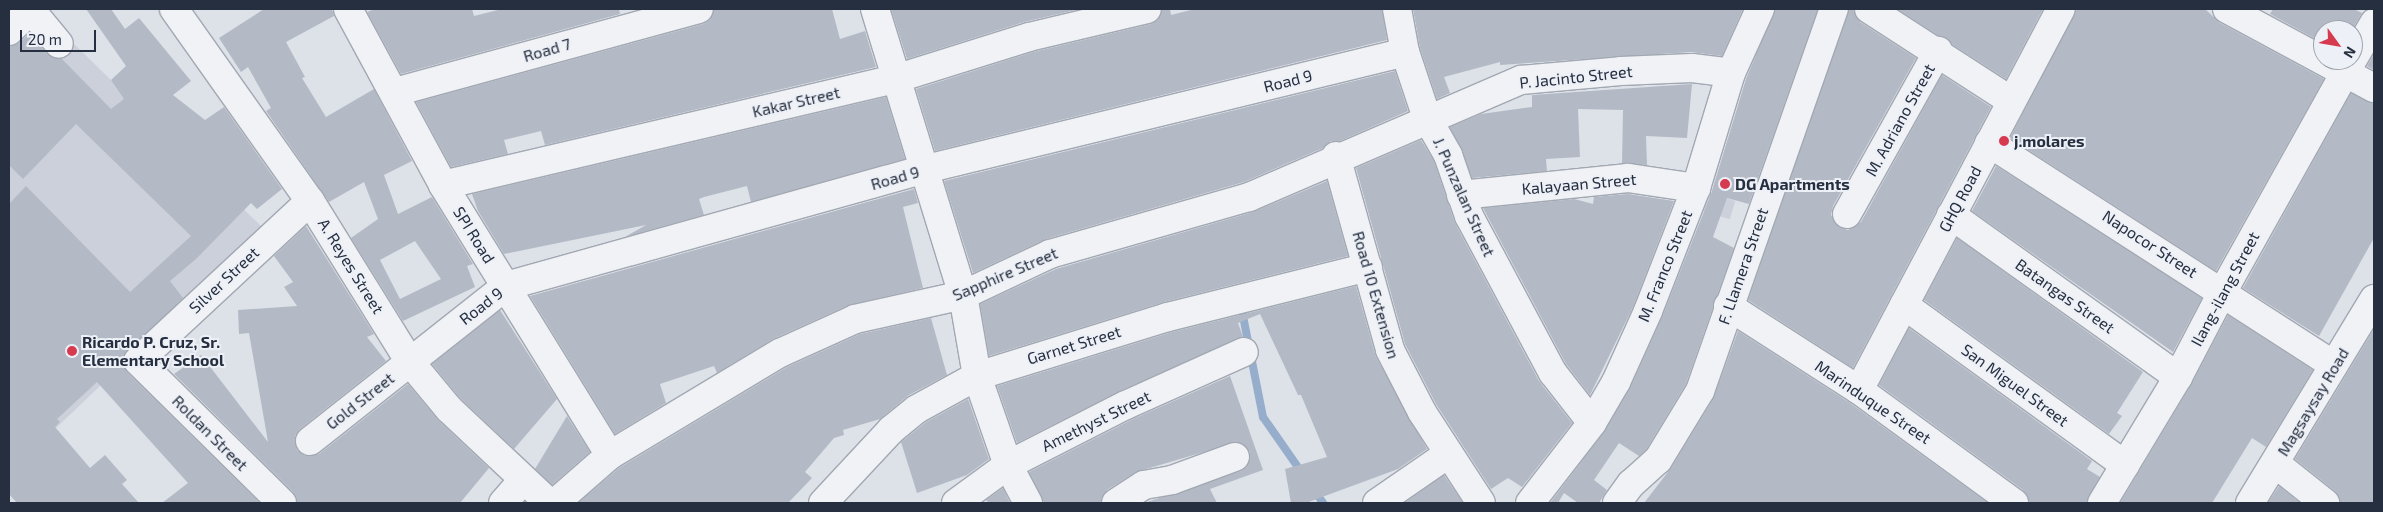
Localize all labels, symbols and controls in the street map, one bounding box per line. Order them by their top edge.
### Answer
scale bar [22,20,99,52]
north arrow [2313,20,2363,70]
text: 20 m [28,30,62,48]
street label: Road 7 [521,34,573,66]
text: N [2340,44,2360,61]
street label: M. Adriano Street [1861,60,1939,180]
street label: P. Jacinto Street [1518,61,1634,93]
street label: Road 9 [1262,66,1314,96]
street label: Kakar Street [750,83,842,121]
place label: j.molares [2014,131,2084,151]
street label: J. Punzalan Street [1429,134,1499,260]
marker: j.molares [1998,135,2010,147]
street label: Road 9 [869,162,921,194]
street label: GHQ Road [1935,163,1985,235]
street label: Kalayaan Street [1521,169,1637,199]
place label: DG Apartments [1735,174,1850,194]
marker: DG Apartments [1719,178,1731,190]
street label: SPI Road [449,203,499,267]
street label: F. Llamera Street [1714,205,1772,327]
street label: Napocor Street [2099,206,2201,282]
street label: M. Franco Street [1634,207,1696,325]
street label: A. Reyes Street [314,215,388,317]
street label: Ilang-ilang Street [2187,228,2263,350]
street label: Road 10 Extension [1349,229,1403,361]
street label: Silver Street [185,243,263,317]
street label: Sapphire Street [950,243,1060,305]
street label: Batangas Street [2012,255,2118,337]
street label: Road 9 [456,283,506,329]
street label: Garnet Street [1025,322,1123,368]
place label: Ricardo P. Cruz, Sr. Elementary School [82,332,225,370]
street label: San Miguel Street [1958,340,2072,430]
street label: Magsaysay Road [2273,344,2353,460]
marker: Ricardo P. Cruz, Sr. Elementary School [66,345,78,357]
street label: Marinduque Street [1811,356,1935,448]
street label: Gold Street [322,368,398,434]
street label: Amethyst Street [1038,386,1154,456]
street label: Roldan Street [168,391,252,475]

